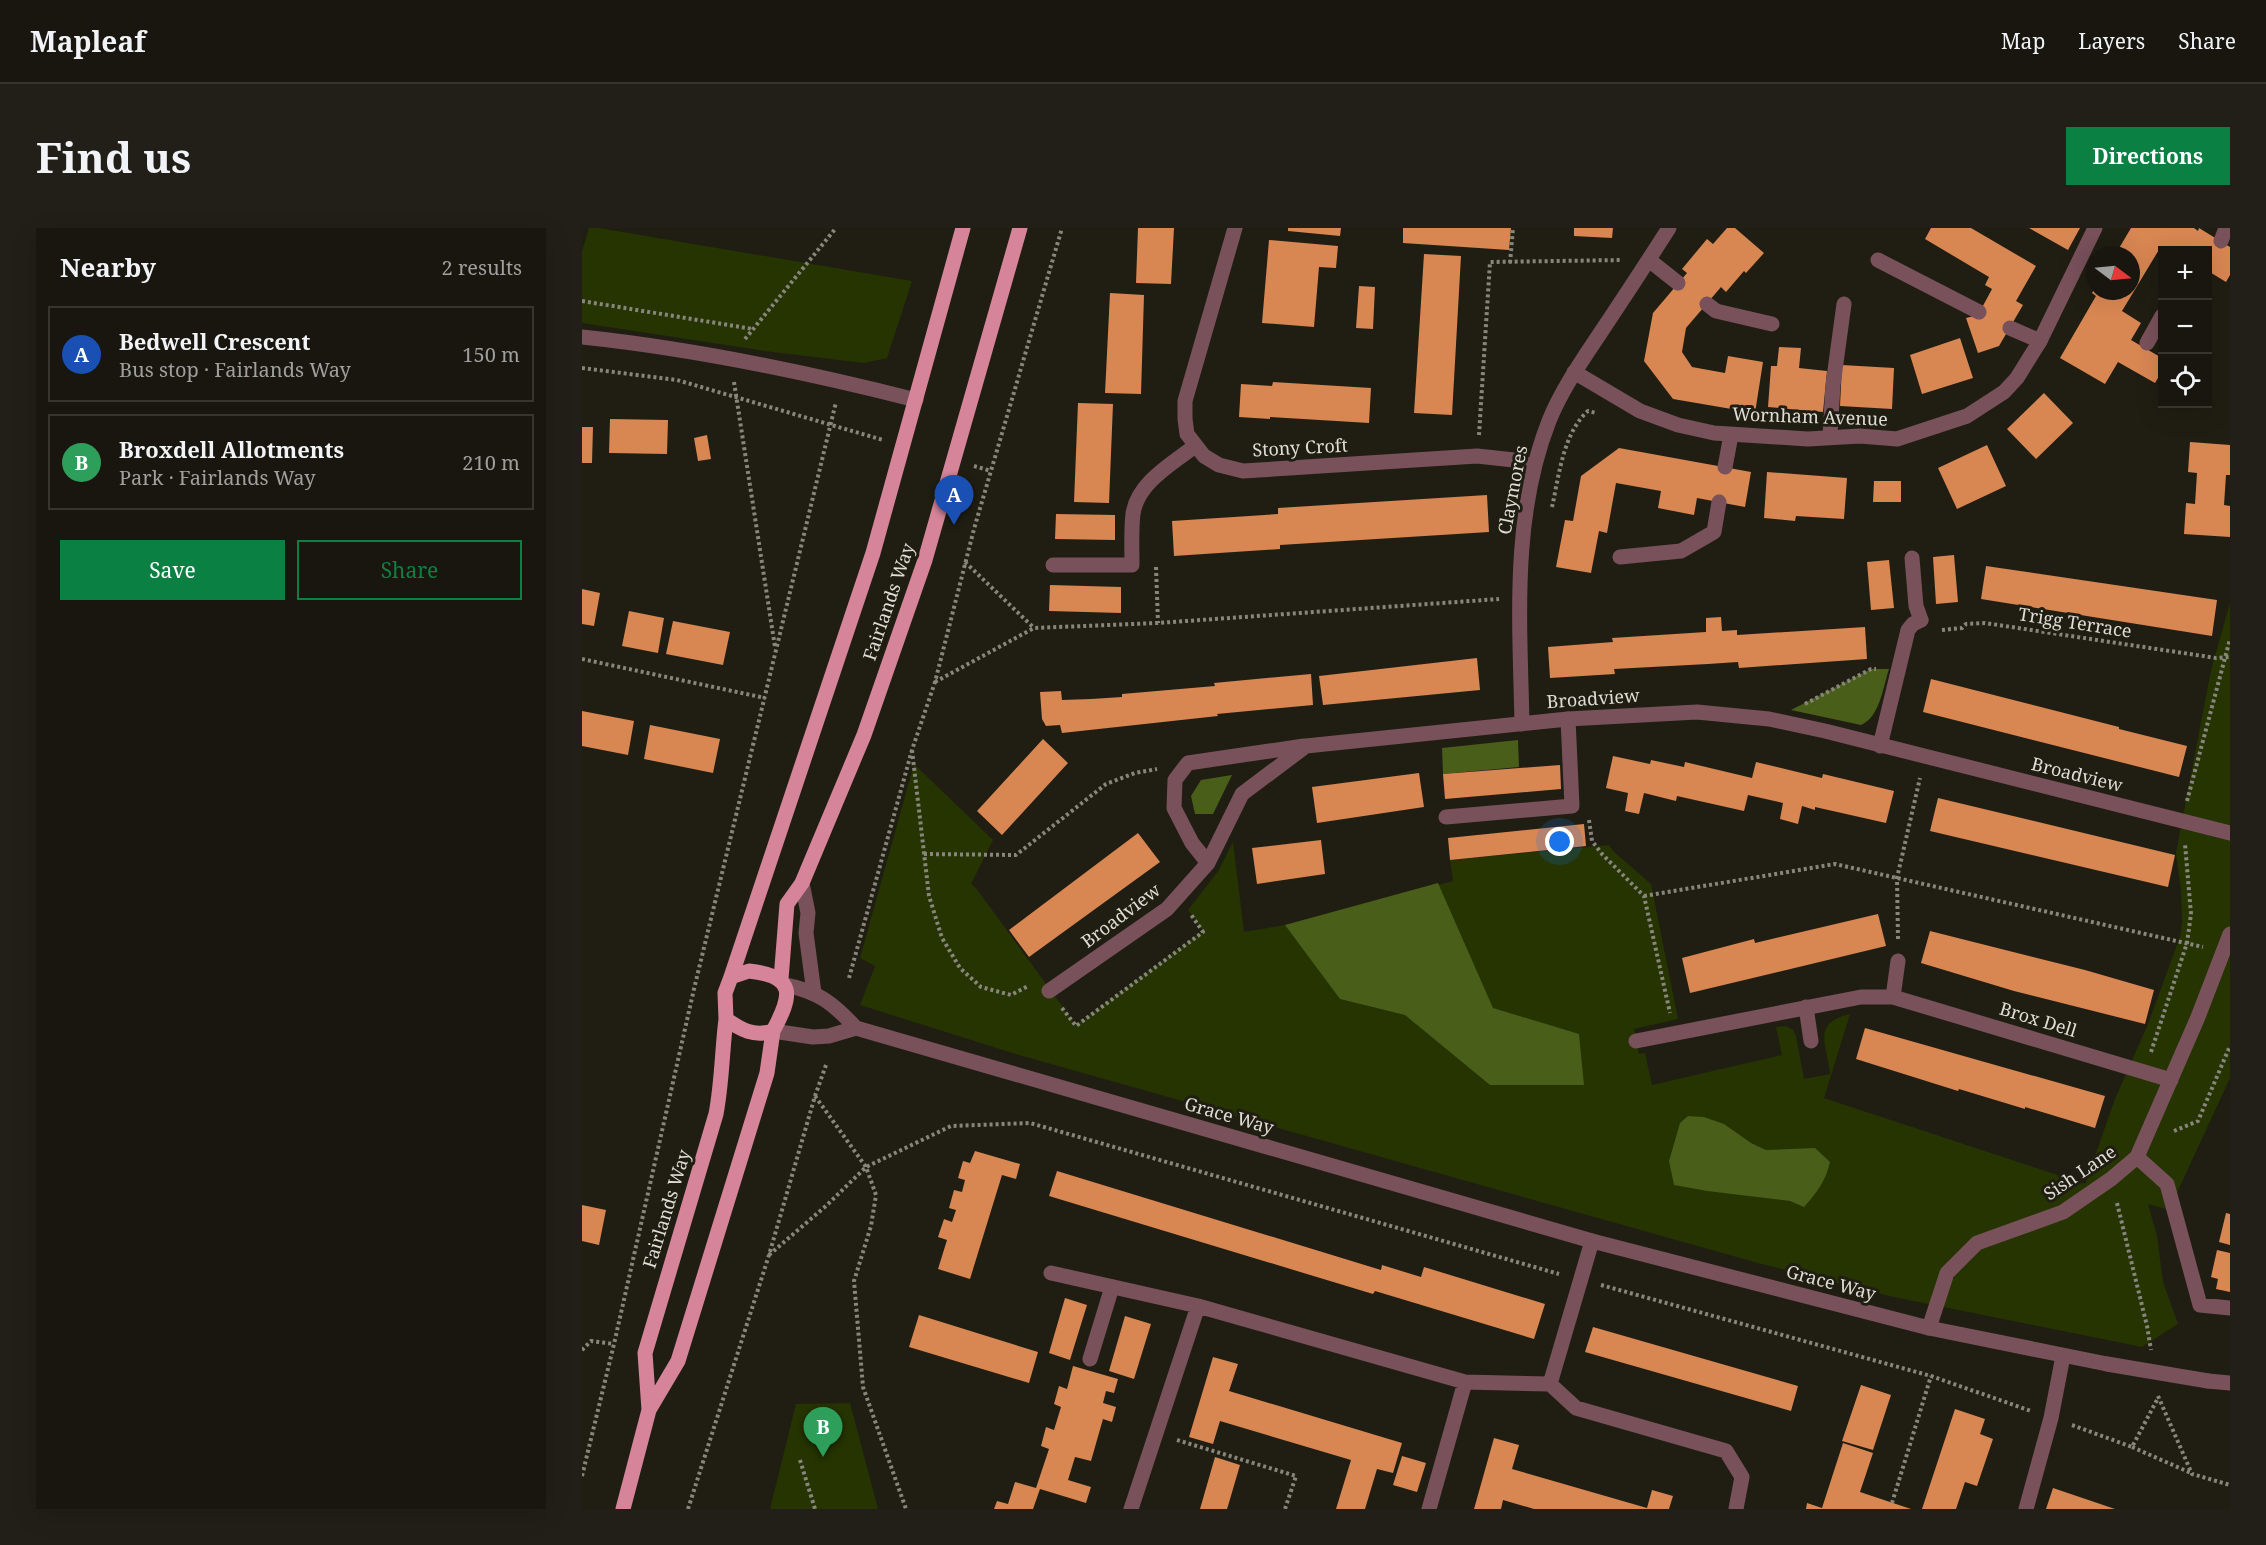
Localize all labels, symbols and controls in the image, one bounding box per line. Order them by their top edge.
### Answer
text: Mapleaf [30,22,146,60]
text: Map [2001,27,2045,55]
text: Layers [2078,27,2145,55]
text: Share [2178,27,2236,55]
button: Directions [2066,127,2230,185]
text: Find us [36,128,191,185]
north arrow [2086,246,2140,300]
map controls [2158,246,2212,408]
button: + [2158,246,2212,300]
text: Nearby [60,249,156,285]
text: 2 results [442,254,522,281]
button: − [2158,300,2212,354]
text: Bedwell Crescent [119,326,310,356]
text: A [74,341,89,368]
text: 150 m [462,341,520,368]
button: locate [2158,354,2212,408]
text: Bus stop · Fairlands Way [119,356,351,383]
street label: Wornham Avenue [1732,401,1888,431]
street label: Stony Croft [1252,433,1348,461]
text: Broxdell Allotments [119,434,344,464]
street label: Claymores [1492,443,1532,536]
text: B [75,449,88,476]
text: 210 m [462,449,520,476]
text: Park · Fairlands Way [119,464,316,491]
pin: A [934,476,974,525]
street label: Fairlands Way [857,539,920,664]
button: Save [60,540,285,600]
button: Share [297,540,522,600]
street label: Trigg Terrace [2017,601,2133,643]
street label: Broadview [1546,683,1641,713]
street label: Broadview [2029,751,2126,797]
your location [1545,827,1574,856]
street label: Broadview [1076,877,1165,953]
street label: Brox Dell [1997,996,2080,1042]
street label: Grace Way [1182,1091,1277,1139]
street label: Sish Lane [2039,1139,2120,1205]
street label: Fairlands Way [637,1146,696,1271]
street label: Grace Way [1784,1259,1879,1306]
pin: B [804,1408,842,1457]

